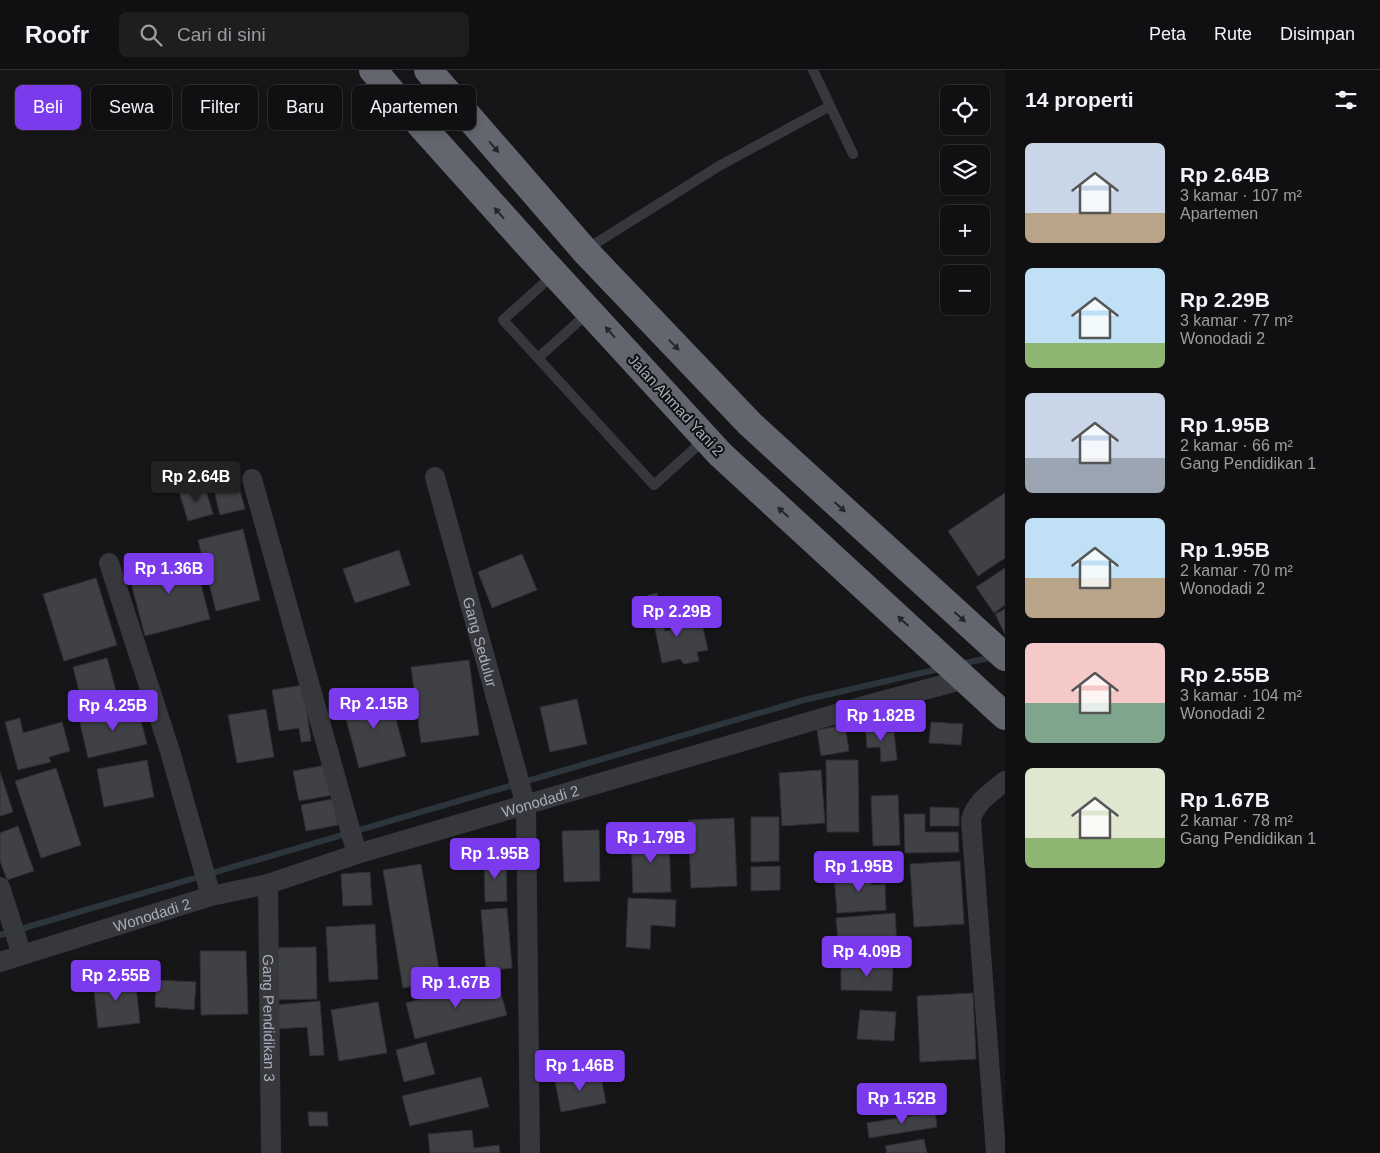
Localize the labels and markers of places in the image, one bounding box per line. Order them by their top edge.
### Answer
pin: Rp 2.64B [144,460,248,503]
pin: Rp 1.36B [117,552,221,595]
pin: Rp 2.29B [625,596,729,638]
pin: Rp 2.15B [322,688,426,730]
pin: Rp 4.25B [61,690,165,732]
pin: Rp 1.82B [829,700,933,742]
pin: Rp 1.79B [599,822,703,864]
pin: Rp 1.95B [443,838,547,880]
pin: Rp 1.95B [807,850,911,893]
pin: Rp 4.09B [815,936,919,978]
pin: Rp 2.55B [64,960,168,1002]
pin: Rp 1.67B [404,966,508,1009]
pin: Rp 1.46B [528,1050,632,1092]
pin: Rp 1.52B [850,1082,954,1125]

